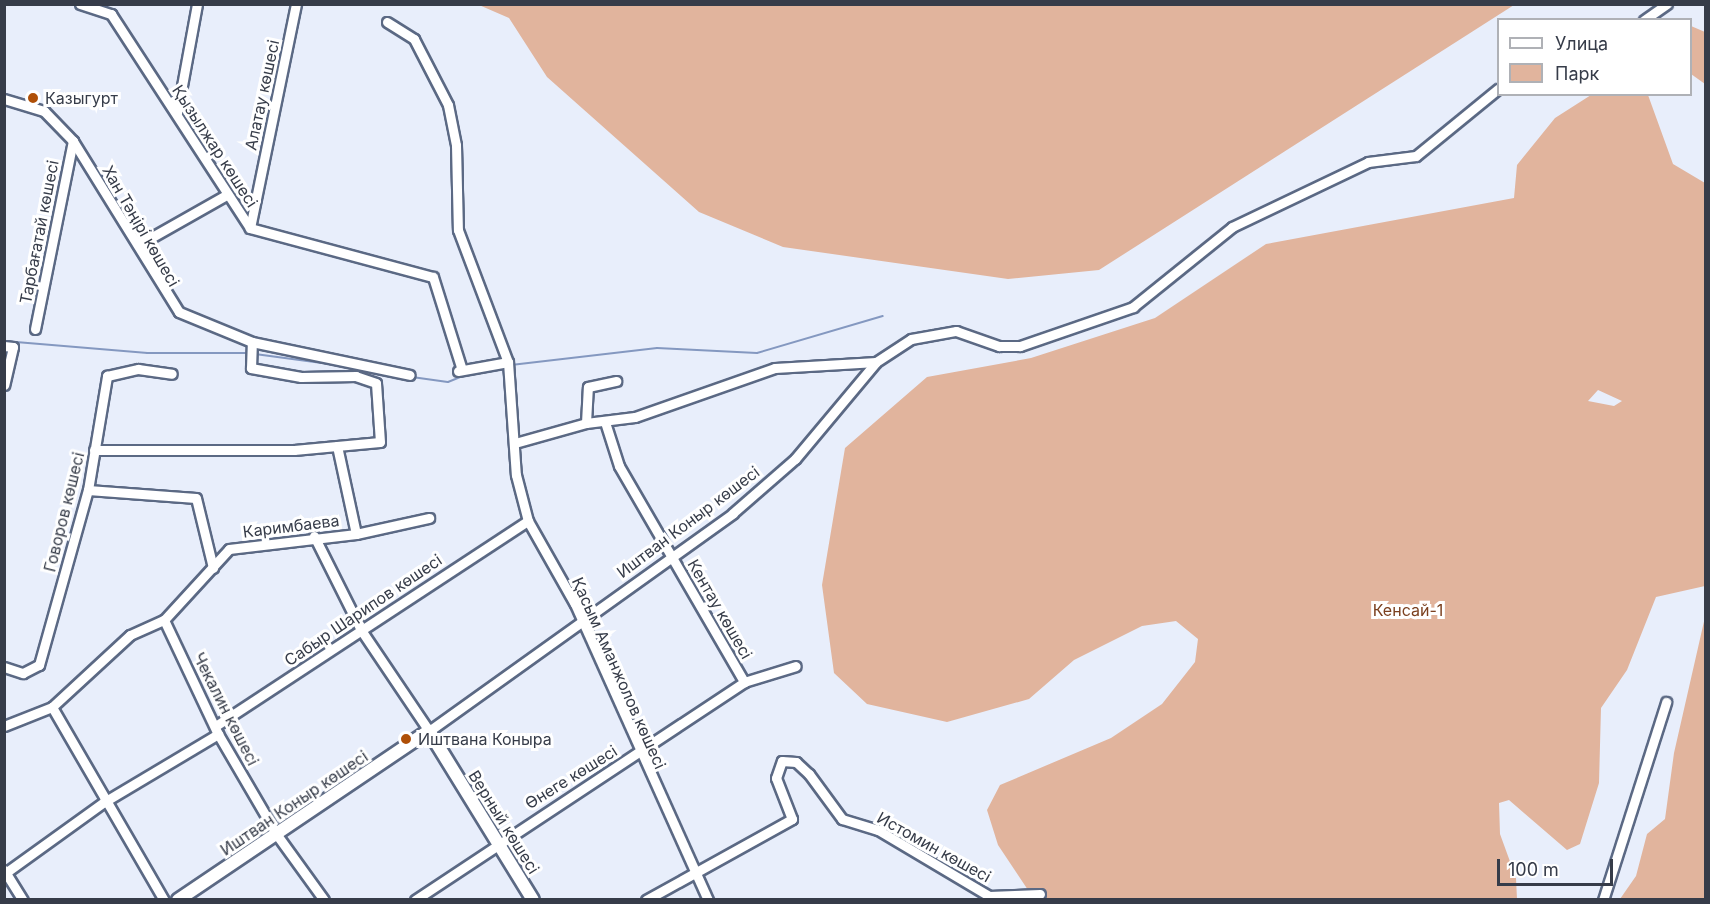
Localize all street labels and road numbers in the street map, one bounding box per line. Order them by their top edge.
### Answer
street label: Алатау көшесі [241,38,283,152]
street label: Қызылжар көшесі [168,81,262,211]
street label: Тарбағатай көшесі [16,158,62,306]
street label: Хан Тәңірі көшесі [99,162,183,290]
street label: Говоров көшесі [40,450,88,574]
street label: Иштван Коныр көшесі [613,462,763,582]
street label: Каримбаева [242,511,340,541]
street label: Сабыр Шарипов көшесі [281,550,445,670]
street label: Кентау көшесі [684,556,756,662]
street label: Қасым Аманжолов көшесі [568,574,670,772]
street label: Чекалин көшесі [189,649,263,769]
street label: Өнеге көшесі [521,741,621,813]
street label: Иштван Коныр көшесі [217,747,371,859]
street label: Верный көшесі [465,767,543,877]
street label: Истомин көшесі [874,808,994,886]

